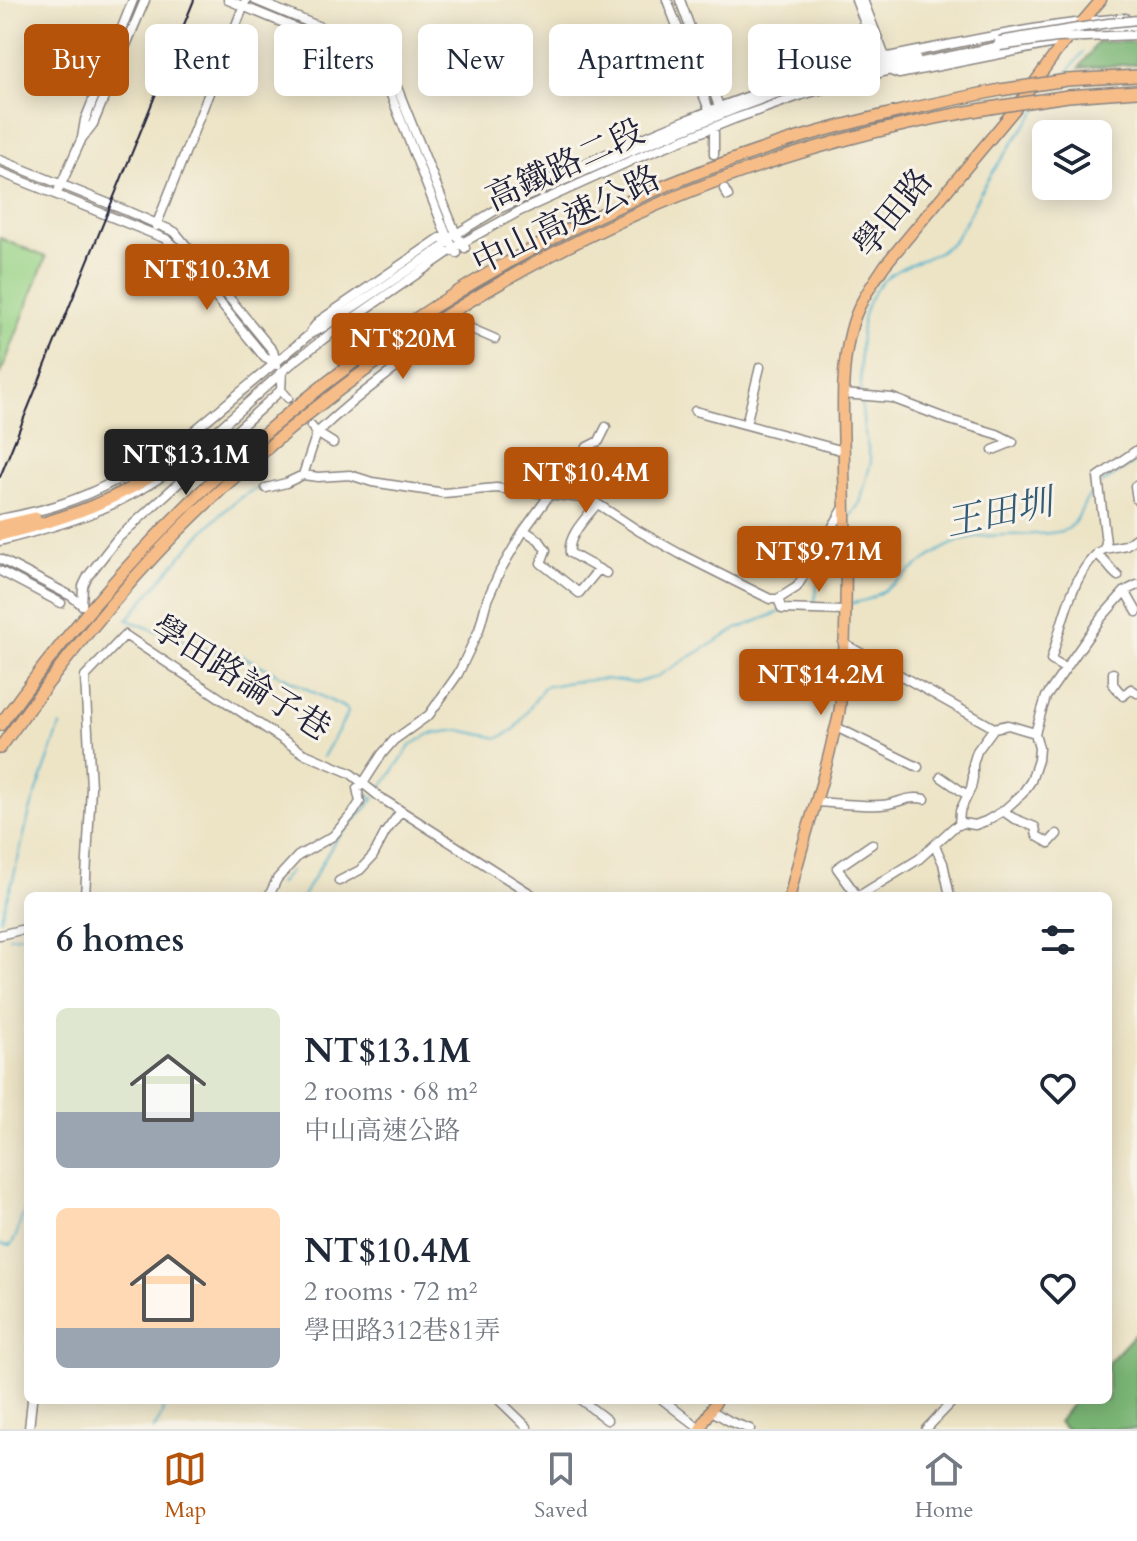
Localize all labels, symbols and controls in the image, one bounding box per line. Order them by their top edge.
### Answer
chip: Buy [24,24,129,96]
chip: Rent [145,24,258,96]
chip: Filters [274,24,402,96]
chip: New [418,24,533,96]
chip: Apartment [549,24,732,96]
chip: House [748,24,880,96]
street label: 高鐵路二段 [478,108,652,222]
map controls [1032,120,1112,200]
button: layers [1032,120,1112,200]
street label: 中山高速公路 [464,155,668,285]
street label: 學田路 [843,159,943,267]
pin: NT$10.3M [124,244,290,312]
text: NT$10.3M [143,252,271,287]
pin: NT$20M [338,313,468,381]
text: NT$20M [350,321,456,356]
pin: NT$13.1M [103,429,269,497]
text: NT$13.1M [122,437,250,472]
pin: NT$10.4M [503,447,669,515]
text: NT$10.4M [522,455,650,490]
water label: 王田圳 [941,477,1062,548]
pin: NT$9.71M [736,526,902,594]
text: NT$9.71M [755,534,883,569]
street label: 學田路論子巷 [142,604,340,752]
pin: NT$14.2M [738,649,904,717]
text: NT$14.2M [757,657,885,692]
text: 6 homes [56,917,184,963]
icon: filters [1036,918,1080,962]
text: NT$13.1M [304,1028,471,1074]
icon: home [120,1040,216,1136]
icon: heart [1036,1066,1080,1110]
text: 2 rooms · 68 m² [304,1074,477,1109]
text: 中山高速公路 [304,1113,460,1148]
text: NT$10.4M [304,1228,471,1274]
icon: home [120,1240,216,1336]
icon: heart [1036,1266,1080,1310]
text: 2 rooms · 72 m² [304,1274,477,1309]
text: 學田路312巷81弄 [304,1313,501,1348]
tab: Map [163,1447,207,1525]
tab: Saved [534,1447,588,1525]
tab: Home [915,1447,974,1525]

